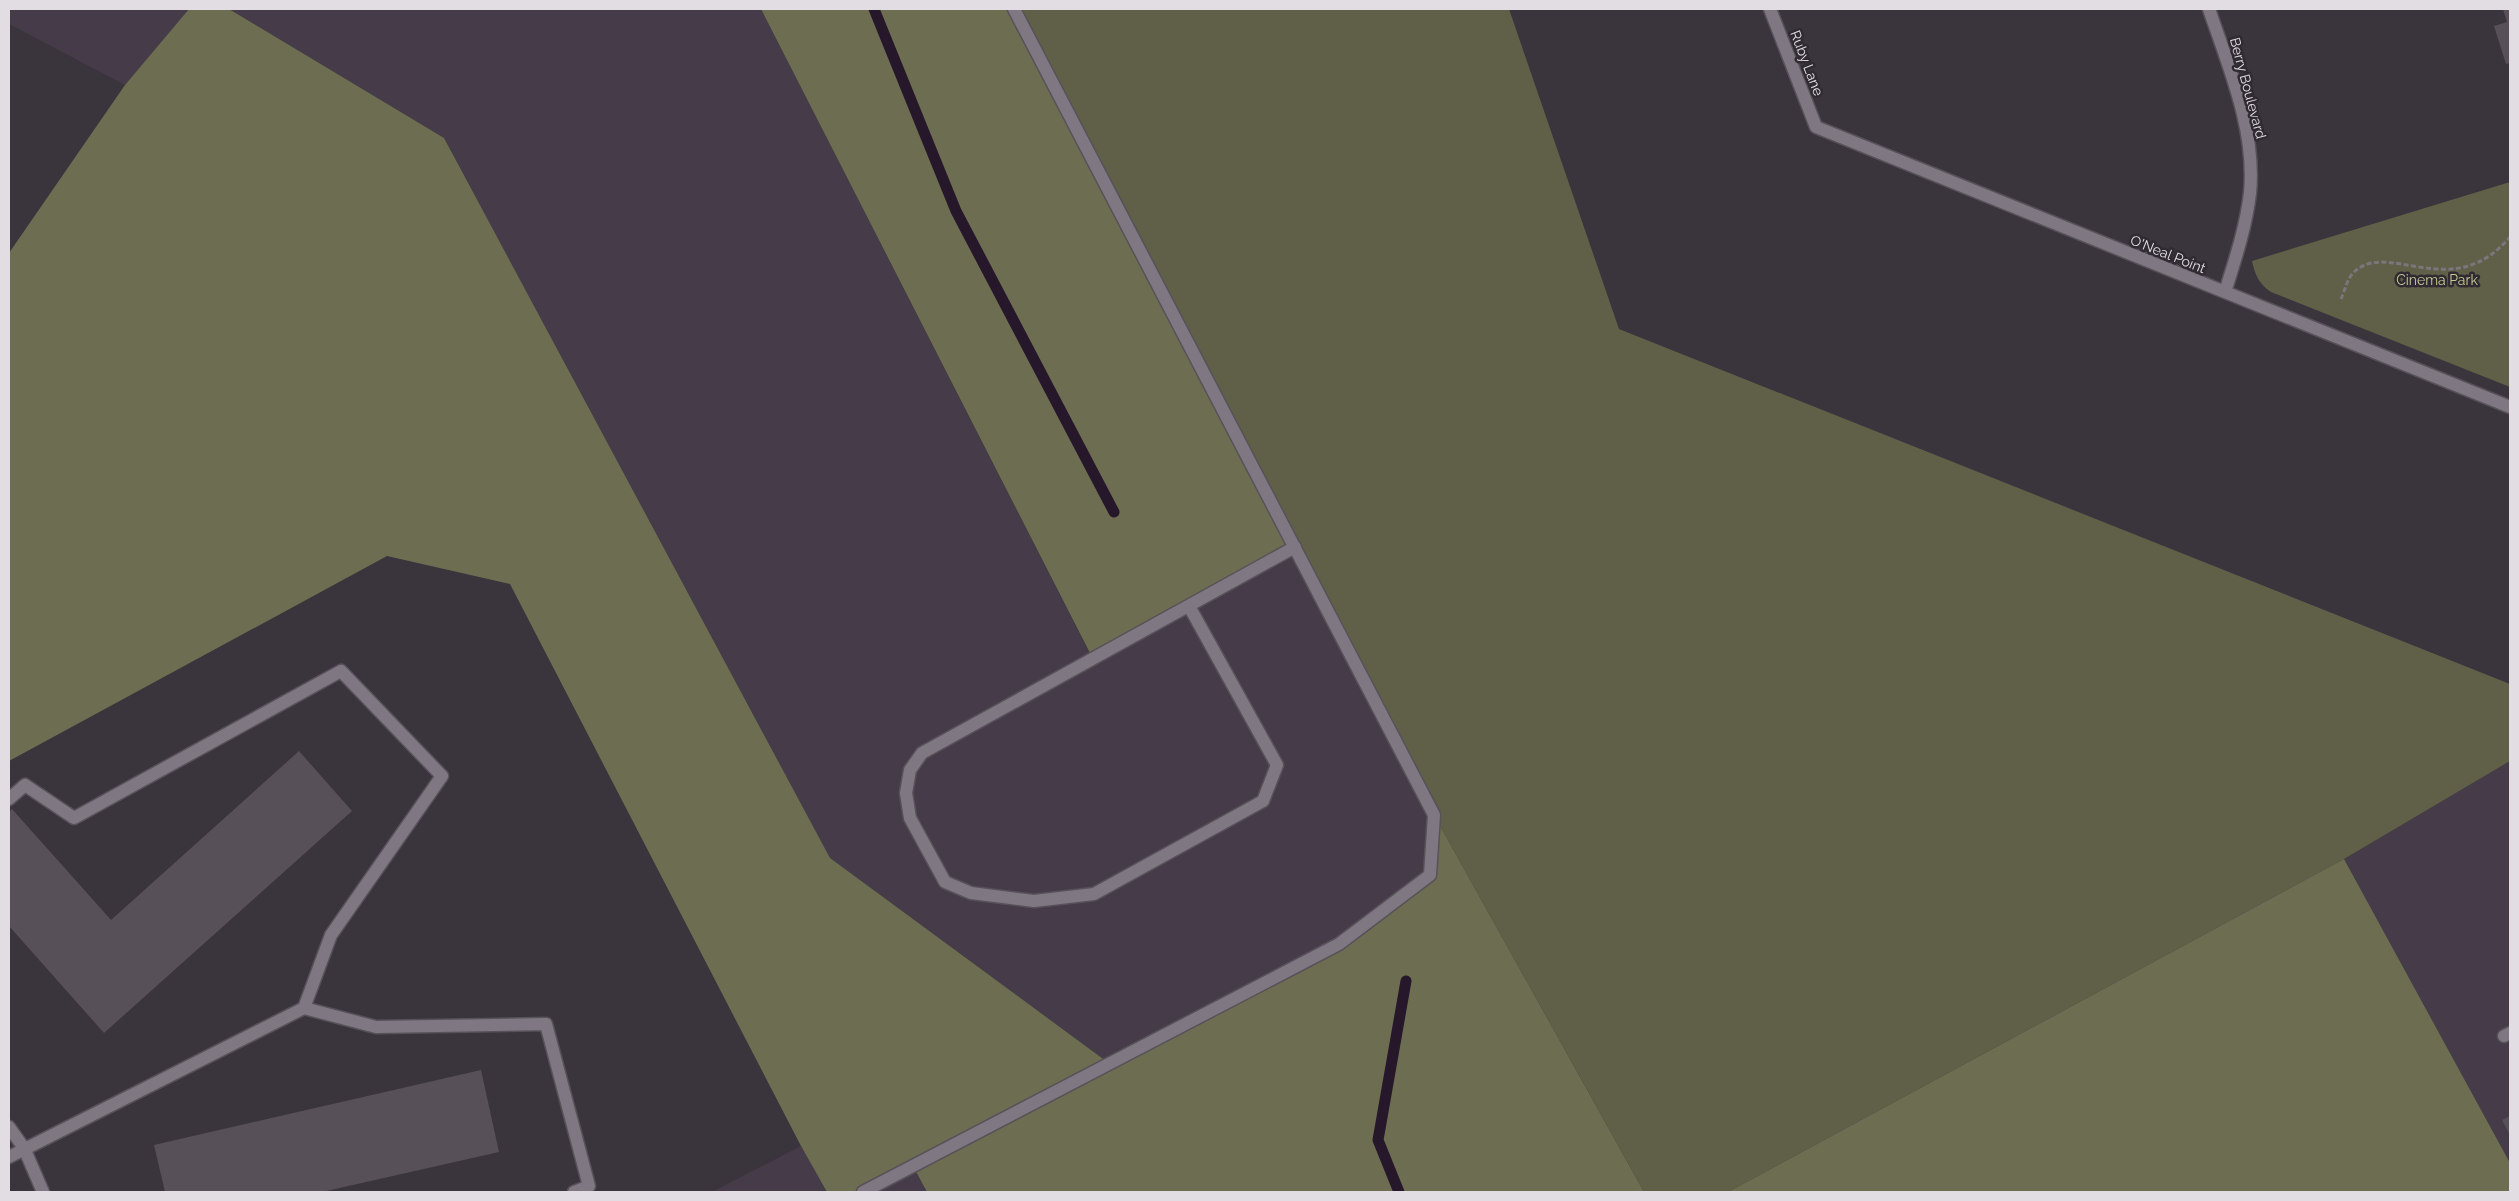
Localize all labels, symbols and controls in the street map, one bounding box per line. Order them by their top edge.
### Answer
street label: Ruby Lane [1787,28,1827,98]
street label: Berry Boulevard [2227,36,2269,140]
street label: O'Neal Point [2128,232,2208,276]
park label: Cinema Park [2396,272,2478,288]

